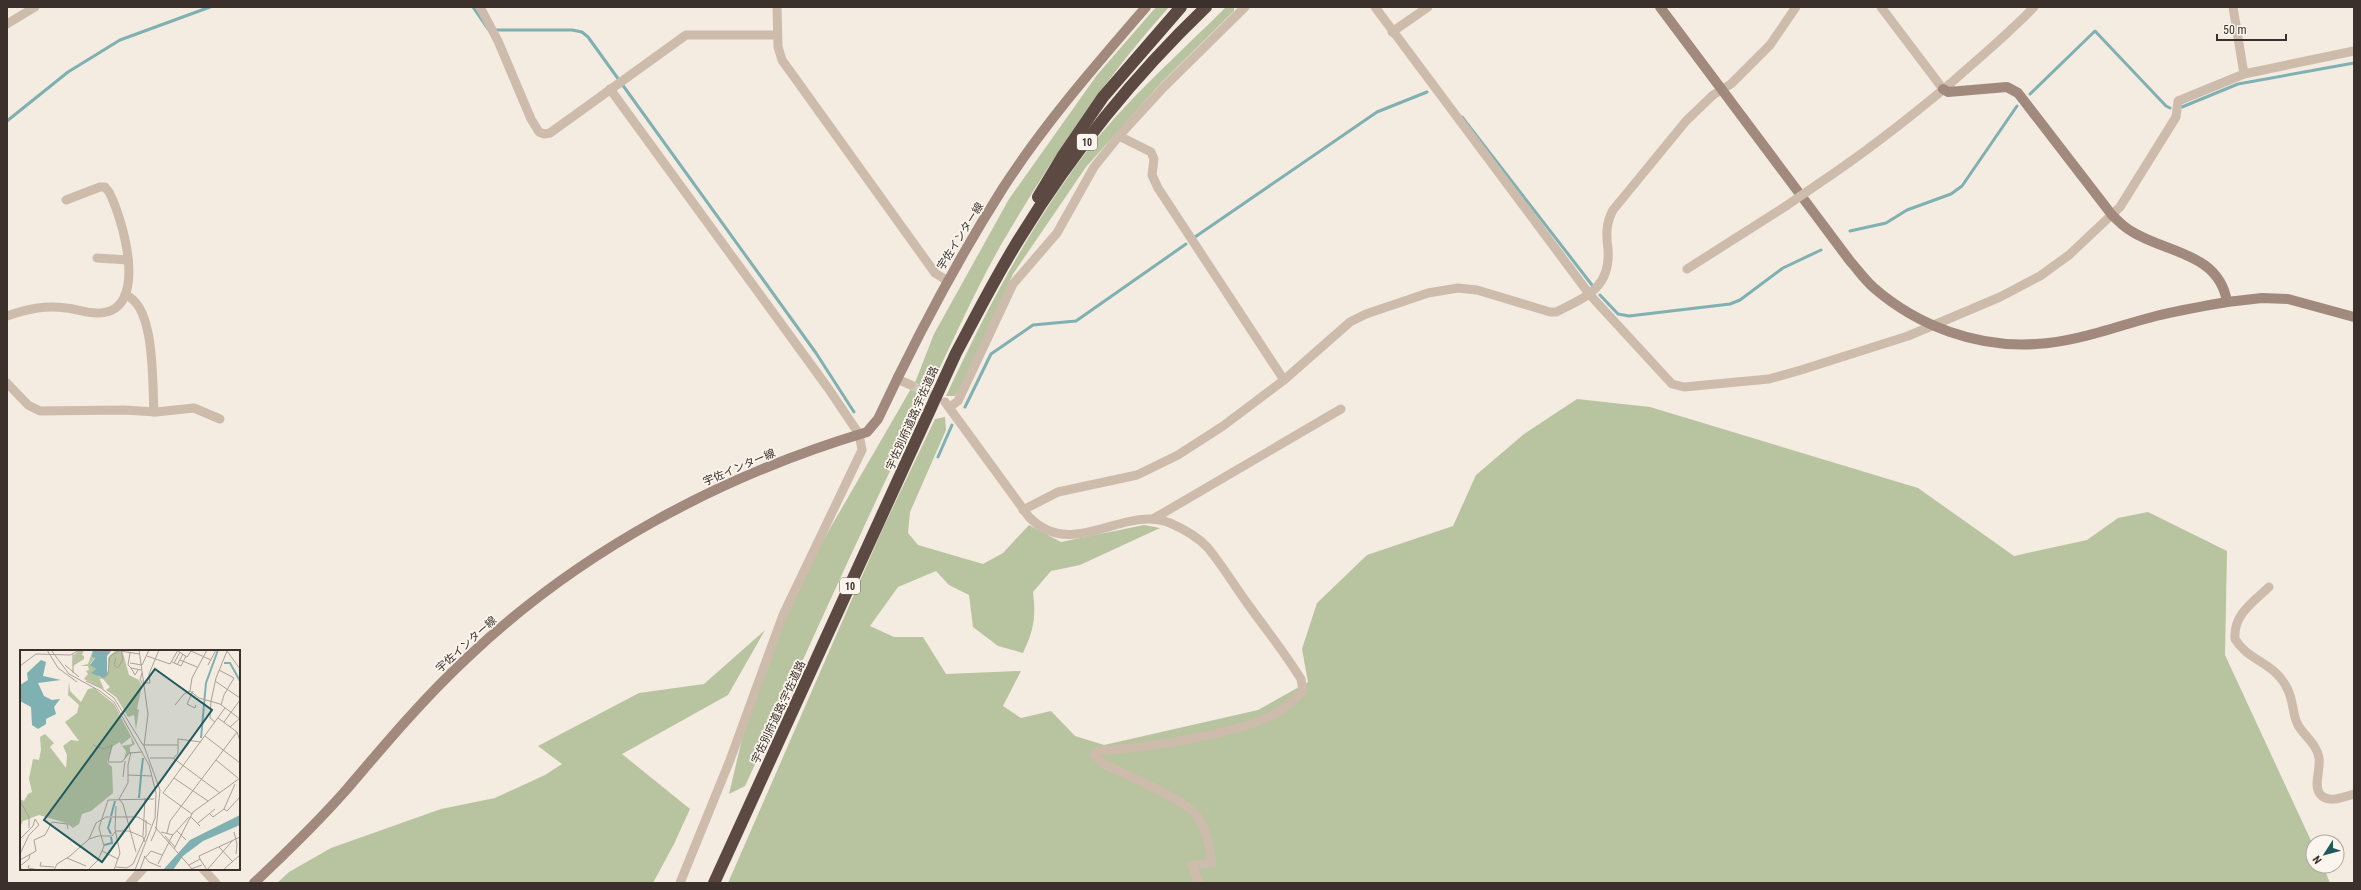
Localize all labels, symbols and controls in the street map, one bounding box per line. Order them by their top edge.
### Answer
scale bar [2217,16,2286,42]
text: 50 m [2223,23,2247,37]
road number: 10 [1077,134,1097,150]
street label: 宇佐インター線 [935,200,986,272]
street label: 宇佐別府道路;宇佐道路 [884,364,941,472]
street label: 宇佐インター線 [701,446,777,488]
road number: 10 [840,578,860,594]
street label: 宇佐インター線 [433,614,499,675]
inset map [20,650,240,870]
street label: 宇佐別府道路;宇佐道路 [749,659,808,766]
north arrow [2305,834,2345,874]
text: N [2310,853,2325,866]

